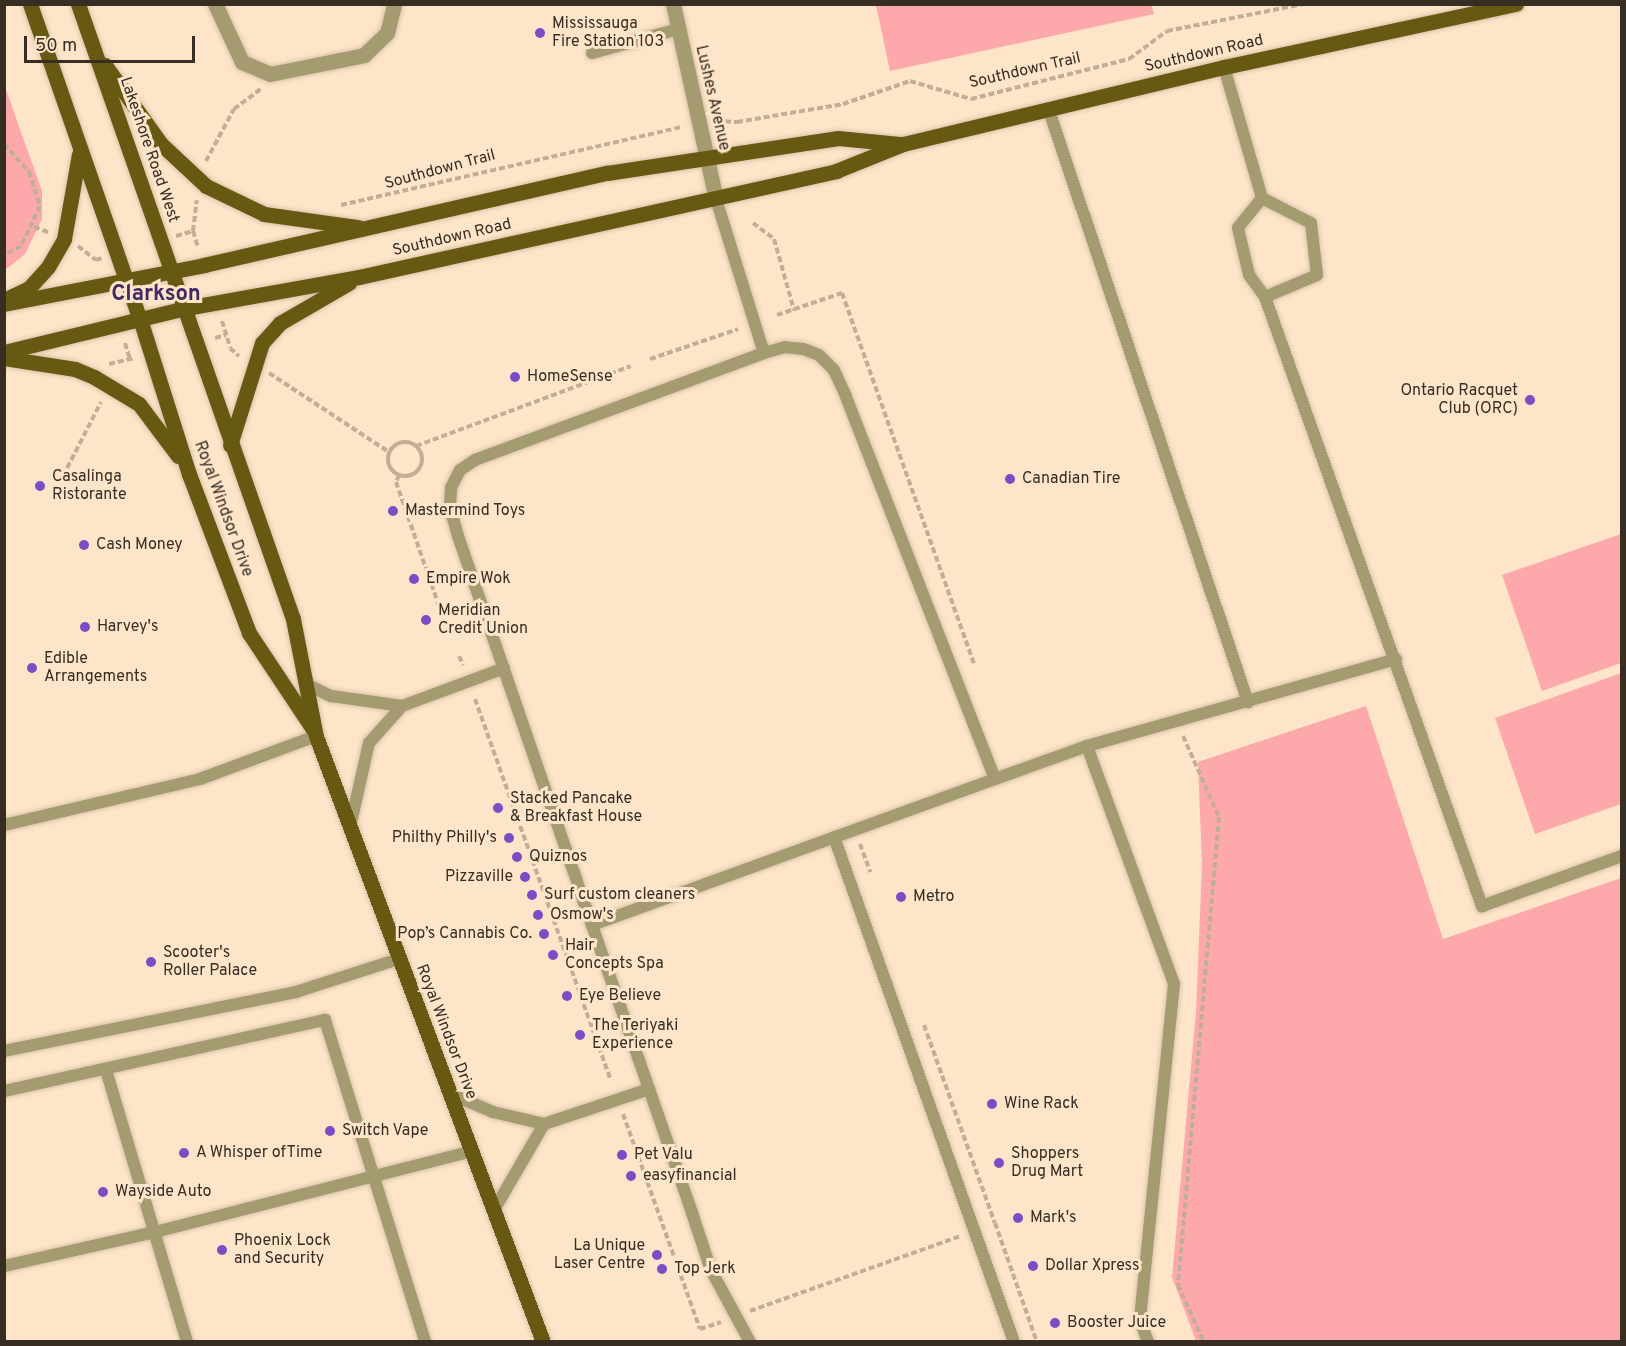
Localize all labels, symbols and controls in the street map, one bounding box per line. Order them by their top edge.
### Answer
place label: Mississauga Fire Station 103 [552,14,664,52]
scale bar [27,24,198,62]
marker: Mississauga Fire Station 103 [533,26,547,40]
street label: Southdown Road [1143,31,1265,77]
text: 50 m [35,35,77,58]
street label: Lushes Avenue [691,43,733,153]
street label: Southdown Trail [967,49,1083,93]
street label: Lakeshore Road West [115,74,183,226]
street label: Southdown Trail [382,146,498,194]
street label: Southdown Road [391,215,513,261]
district label: Clarkson [111,282,201,308]
place label: HomeSense [527,367,613,387]
marker: HomeSense [508,370,522,384]
place label: Ontario Racquet Club (ORC) [1400,381,1518,419]
marker: Ontario Racquet Club (ORC) [1523,393,1537,407]
street label: Royal Windsor Drive [189,438,257,580]
place label: Casalinga Ristorante [52,467,127,505]
place label: Canadian Tire [1022,469,1121,489]
marker: Canadian Tire [1003,472,1017,486]
marker: Casalinga Ristorante [33,479,47,493]
place label: Mastermind Toys [405,501,526,521]
marker: Mastermind Toys [386,504,400,518]
place label: Cash Money [96,535,183,555]
marker: Cash Money [77,538,91,552]
place label: Empire Wok [426,569,511,589]
marker: Empire Wok [407,572,421,586]
place label: Meridian Credit Union [438,601,528,639]
marker: Meridian Credit Union [419,613,433,627]
place label: Harvey's [97,617,159,637]
marker: Harvey's [78,620,92,634]
place label: Edible Arrangements [44,649,147,687]
marker: Edible Arrangements [25,661,39,675]
place label: Stacked Pancake & Breakfast House [510,789,642,827]
marker: Stacked Pancake & Breakfast House [491,801,505,815]
place label: Philthy Philly's [392,828,497,848]
marker: Philthy Philly's [502,831,516,845]
place label: Quiznos [529,847,587,867]
marker: Quiznos [510,850,524,864]
place label: Pizzaville [445,867,513,887]
marker: Pizzaville [518,870,532,884]
place label: Surf custom cleaners [544,885,695,905]
place label: Metro [913,887,955,907]
marker: Surf custom cleaners [525,888,539,902]
marker: Metro [894,890,908,904]
place label: Osmow's [550,905,614,925]
marker: Osmow's [531,908,545,922]
place label: Pop’s Cannabis Co. [397,924,532,944]
marker: Pop’s Cannabis Co. [537,927,551,941]
place label: Hair Concepts Spa [565,936,664,974]
place label: Scooter's Roller Palace [163,943,257,981]
marker: Hair Concepts Spa [546,948,560,962]
marker: Scooter's Roller Palace [144,955,158,969]
street label: Royal Windsor Drive [411,962,481,1102]
place label: Eye Believe [579,986,661,1006]
marker: Eye Believe [560,989,574,1003]
place label: The Teriyaki Experience [592,1016,679,1054]
marker: The Teriyaki Experience [573,1028,587,1042]
place label: Wine Rack [1004,1094,1079,1114]
marker: Wine Rack [985,1097,999,1111]
place label: Switch Vape [342,1121,429,1141]
marker: Switch Vape [323,1124,337,1138]
place label: A Whisper ofTime [196,1143,323,1163]
place label: Shoppers Drug Mart [1011,1144,1083,1182]
place label: Pet Valu [634,1145,693,1165]
marker: A Whisper ofTime [177,1146,191,1160]
marker: Pet Valu [615,1148,629,1162]
marker: Shoppers Drug Mart [992,1156,1006,1170]
place label: easyfinancial [643,1166,737,1186]
marker: easyfinancial [624,1169,638,1183]
place label: Wayside Auto [115,1182,212,1202]
marker: Wayside Auto [96,1185,110,1199]
place label: Mark's [1030,1208,1077,1228]
marker: Mark's [1011,1211,1025,1225]
place label: Phoenix Lock and Security [234,1231,331,1269]
place label: La Unique Laser Centre [554,1236,645,1274]
marker: Phoenix Lock and Security [215,1243,229,1257]
marker: La Unique Laser Centre [650,1248,664,1262]
place label: Dollar Xpress [1045,1256,1140,1276]
place label: Top Jerk [674,1259,736,1279]
marker: Dollar Xpress [1026,1259,1040,1273]
marker: Top Jerk [655,1262,669,1276]
place label: Booster Juice [1067,1313,1166,1333]
marker: Booster Juice [1048,1316,1062,1330]

